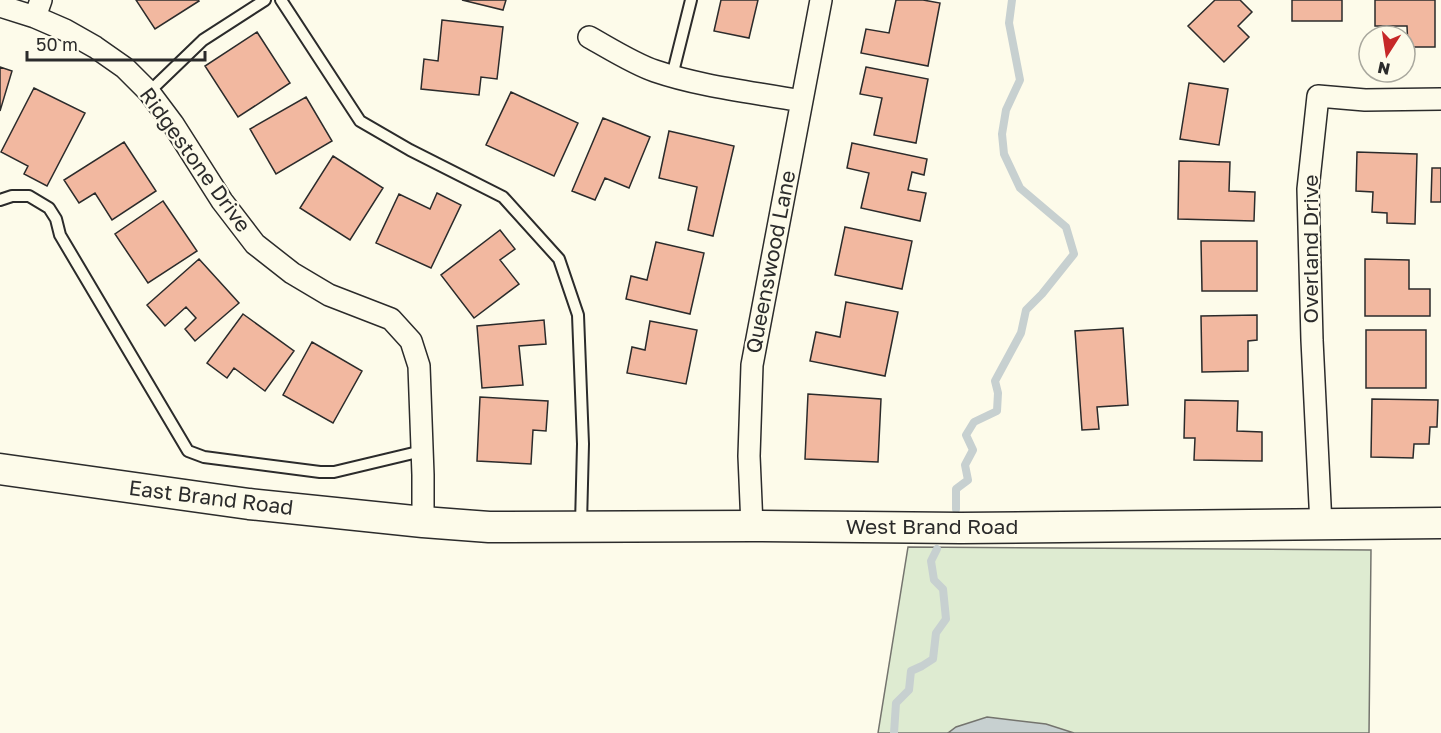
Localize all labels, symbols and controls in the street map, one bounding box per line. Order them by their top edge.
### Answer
scale bar [27,24,206,62]
north arrow [1357,24,1417,84]
text: 50 m [36,33,78,55]
text: N [1376,58,1392,80]
street label: Ridgestone Drive [135,82,257,237]
street label: Queenswood Lane [740,168,801,356]
street label: Overland Drive [1297,175,1323,323]
street label: East Brand Road [127,474,295,520]
street label: West Brand Road [846,513,1018,539]

